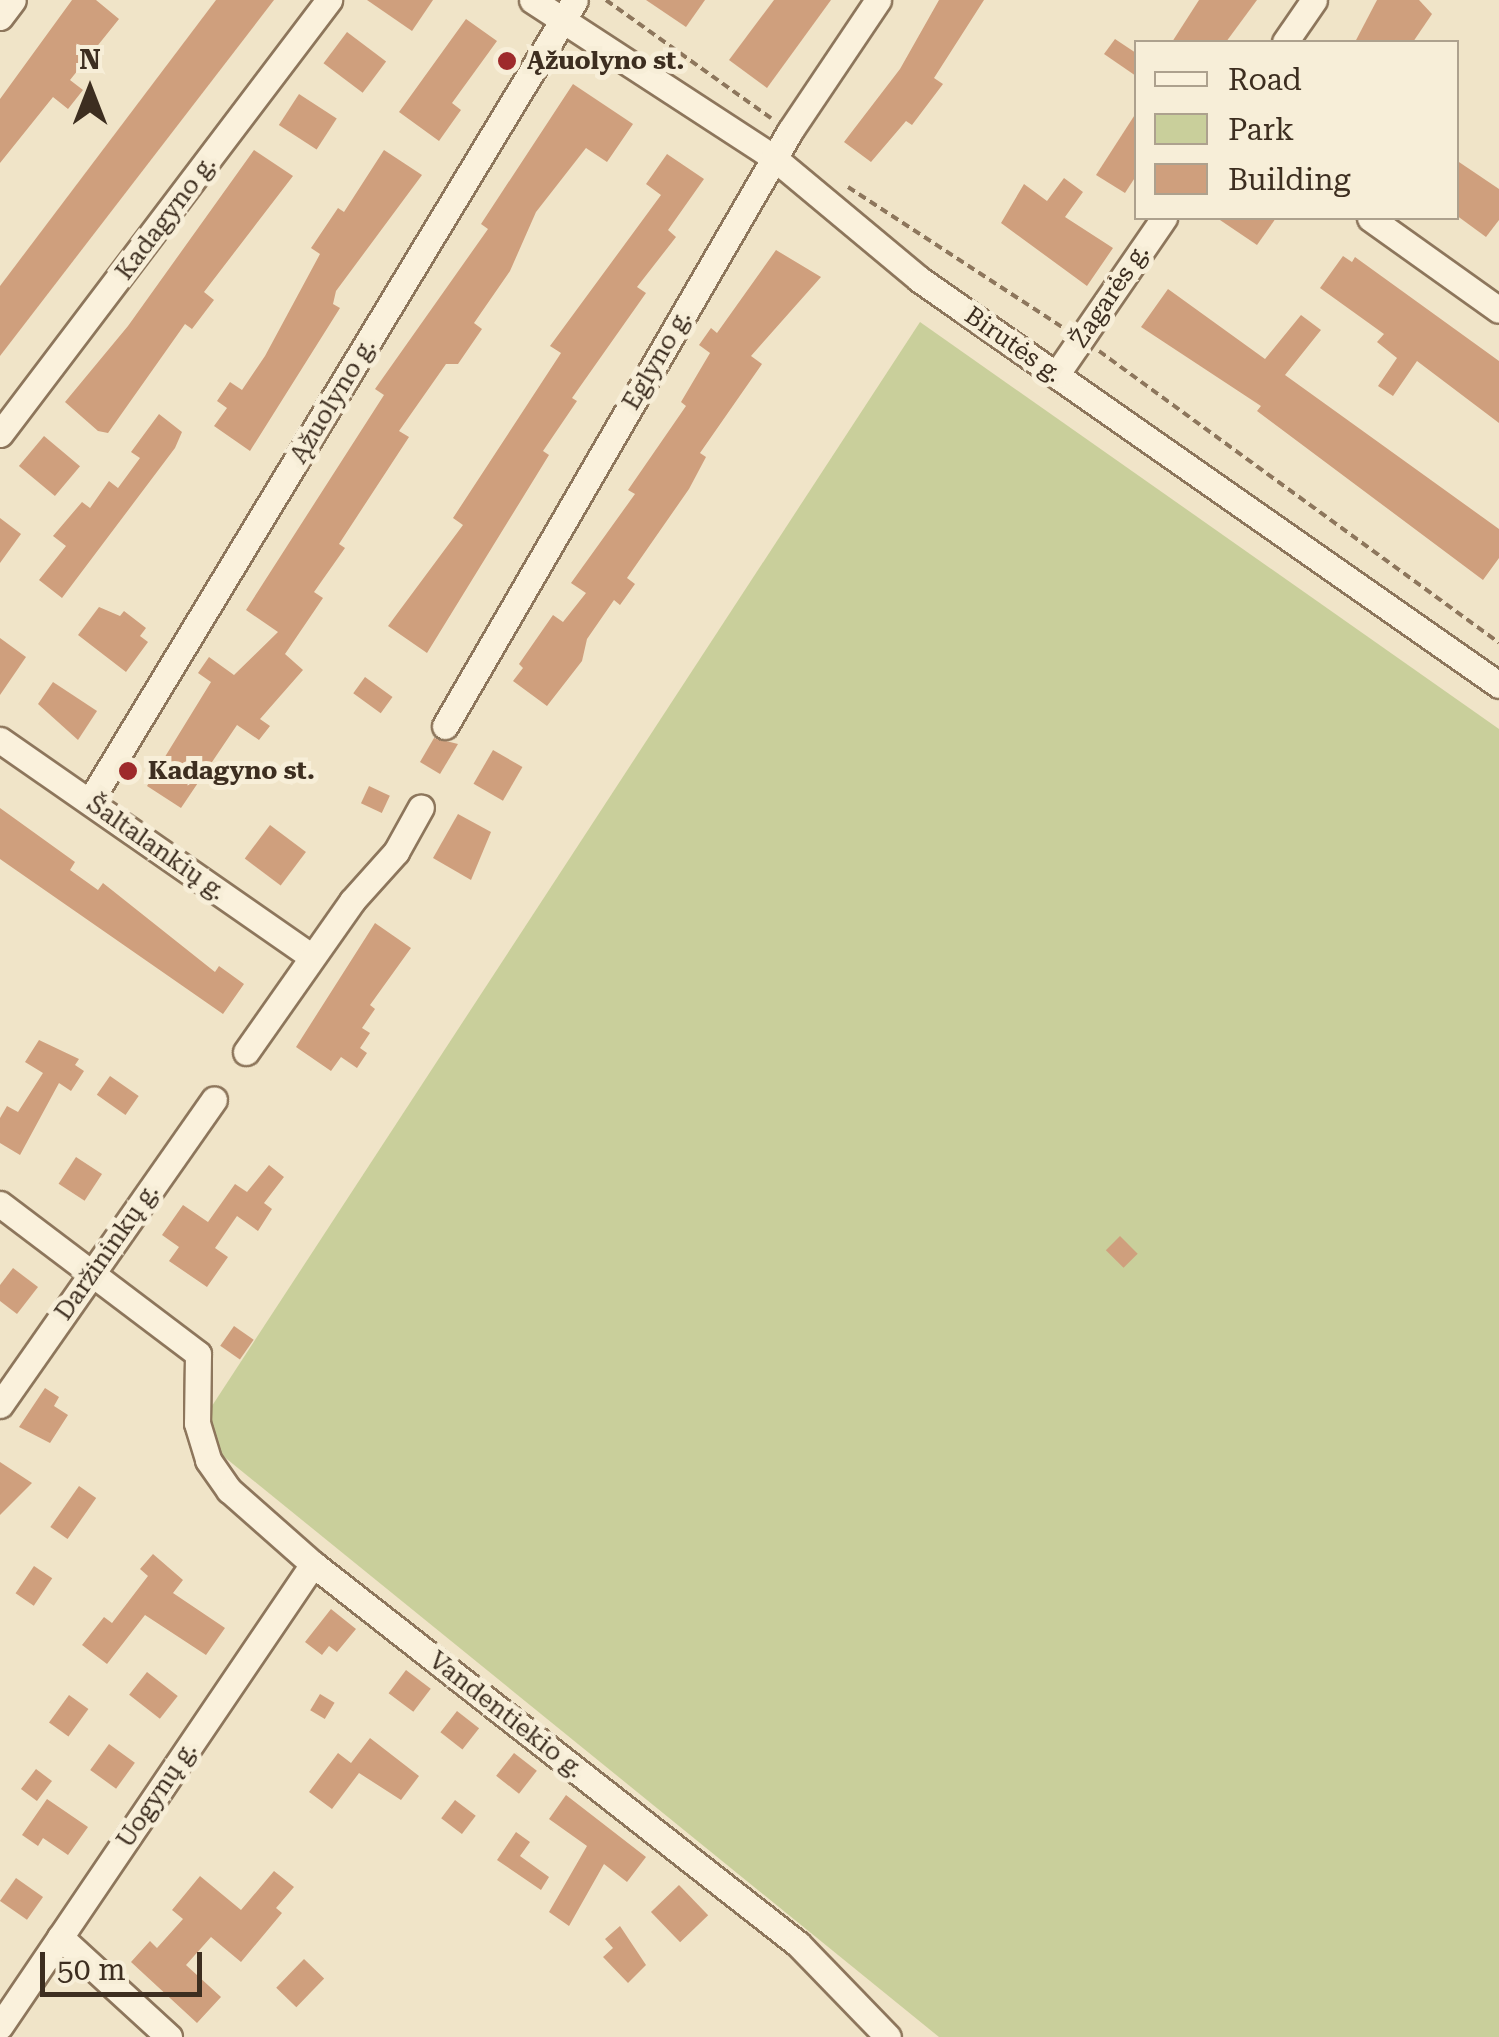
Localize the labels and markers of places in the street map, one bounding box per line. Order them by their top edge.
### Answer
place label: Ąžuolyno st. [527,46,684,76]
marker: Ąžuolyno st. [496,50,518,72]
place label: Kadagyno st. [148,756,315,786]
marker: Kadagyno st. [117,760,139,782]

